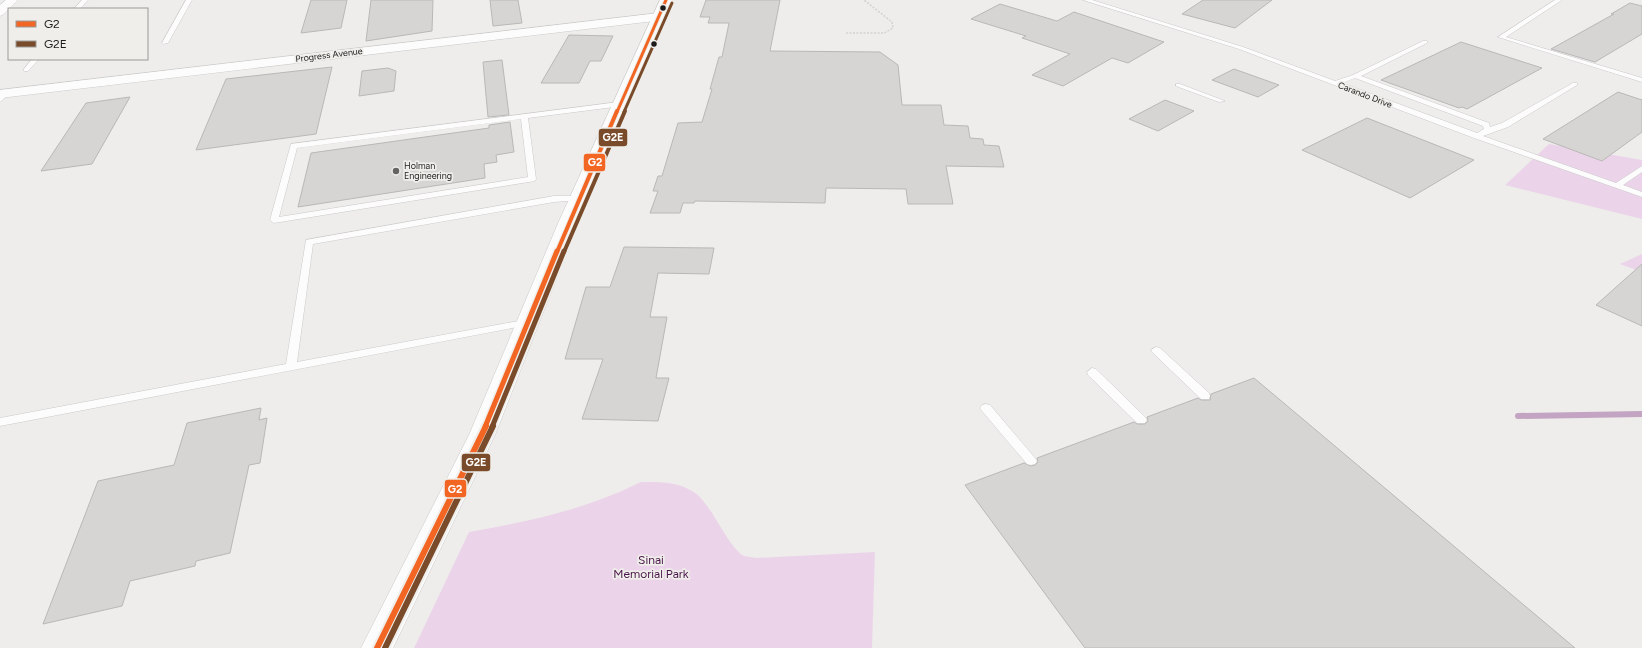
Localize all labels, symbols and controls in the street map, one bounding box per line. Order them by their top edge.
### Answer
unlabelled marker [658,3,668,13]
legend [8,8,148,60]
text: G2 [44,17,60,31]
text: G2E [44,37,67,51]
unlabelled marker [649,39,659,49]
street label: Progress Avenue [295,45,363,64]
street label: Carando Drive [1336,79,1394,110]
line badge: G2E [598,128,628,147]
text: G2E [602,131,624,144]
line badge: G2 [583,153,606,172]
text: G2 [588,156,602,169]
place label: Holman Engineering [404,160,452,181]
marker: Holman Engineering [391,166,401,176]
line badge: G2E [461,453,491,472]
text: G2E [465,456,487,469]
line badge: G2 [444,479,467,498]
text: G2 [448,483,462,496]
park label: Sinai Memorial Park [613,553,689,581]

